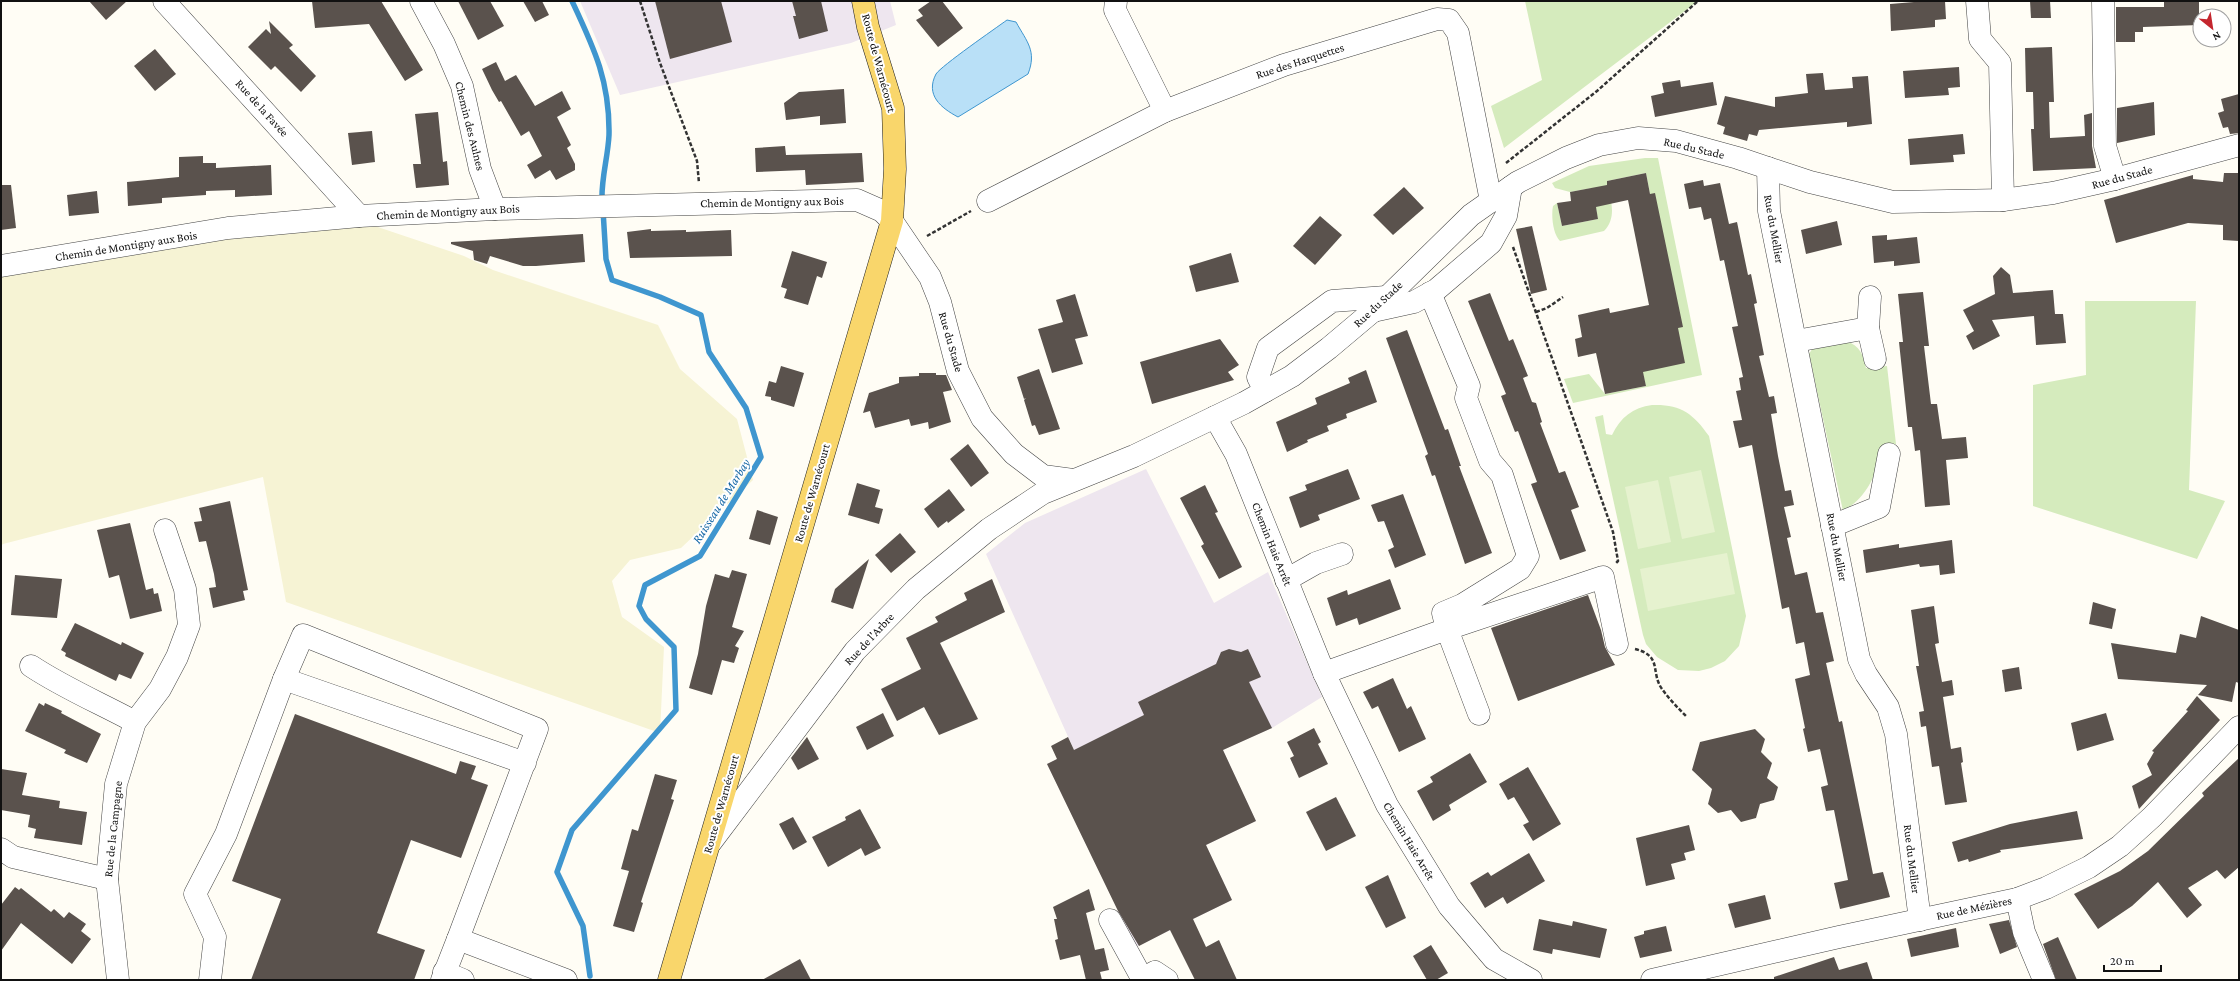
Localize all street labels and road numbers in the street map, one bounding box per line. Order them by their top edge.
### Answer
street label: Route de Warnécourt [859,12,899,115]
street label: Rue des Harquettes [1254,40,1346,82]
street label: Rue de la Favée [233,76,291,140]
street label: Chemin des Aulnes [452,80,488,172]
street label: Rue du Stade [1662,134,1726,162]
street label: Rue du Stade [2090,162,2154,192]
street label: Chemin de Montigny aux Bois [700,194,844,210]
street label: Rue du Mellier [1761,194,1787,265]
street label: Chemin de Montigny aux Bois [376,201,520,223]
street label: Chemin de Montigny aux Bois [54,228,198,264]
street label: Rue du Stade [1351,278,1405,330]
street label: Rue du Stade [936,310,966,374]
street label: Route de Warnécourt [791,441,833,544]
street label: Chemin Haie Arrêt [1249,500,1295,589]
street label: Rue du Mellier [1823,512,1851,583]
street label: Rue de l'Arbre [841,610,897,668]
street label: Route de Warnécourt [700,752,742,855]
street label: Rue de la Campagne [101,780,125,878]
street label: Chemin Haie Arrêt [1380,799,1438,884]
street label: Rue du Mellier [1901,824,1923,895]
street label: Rue de Mézières [1935,893,2013,923]

